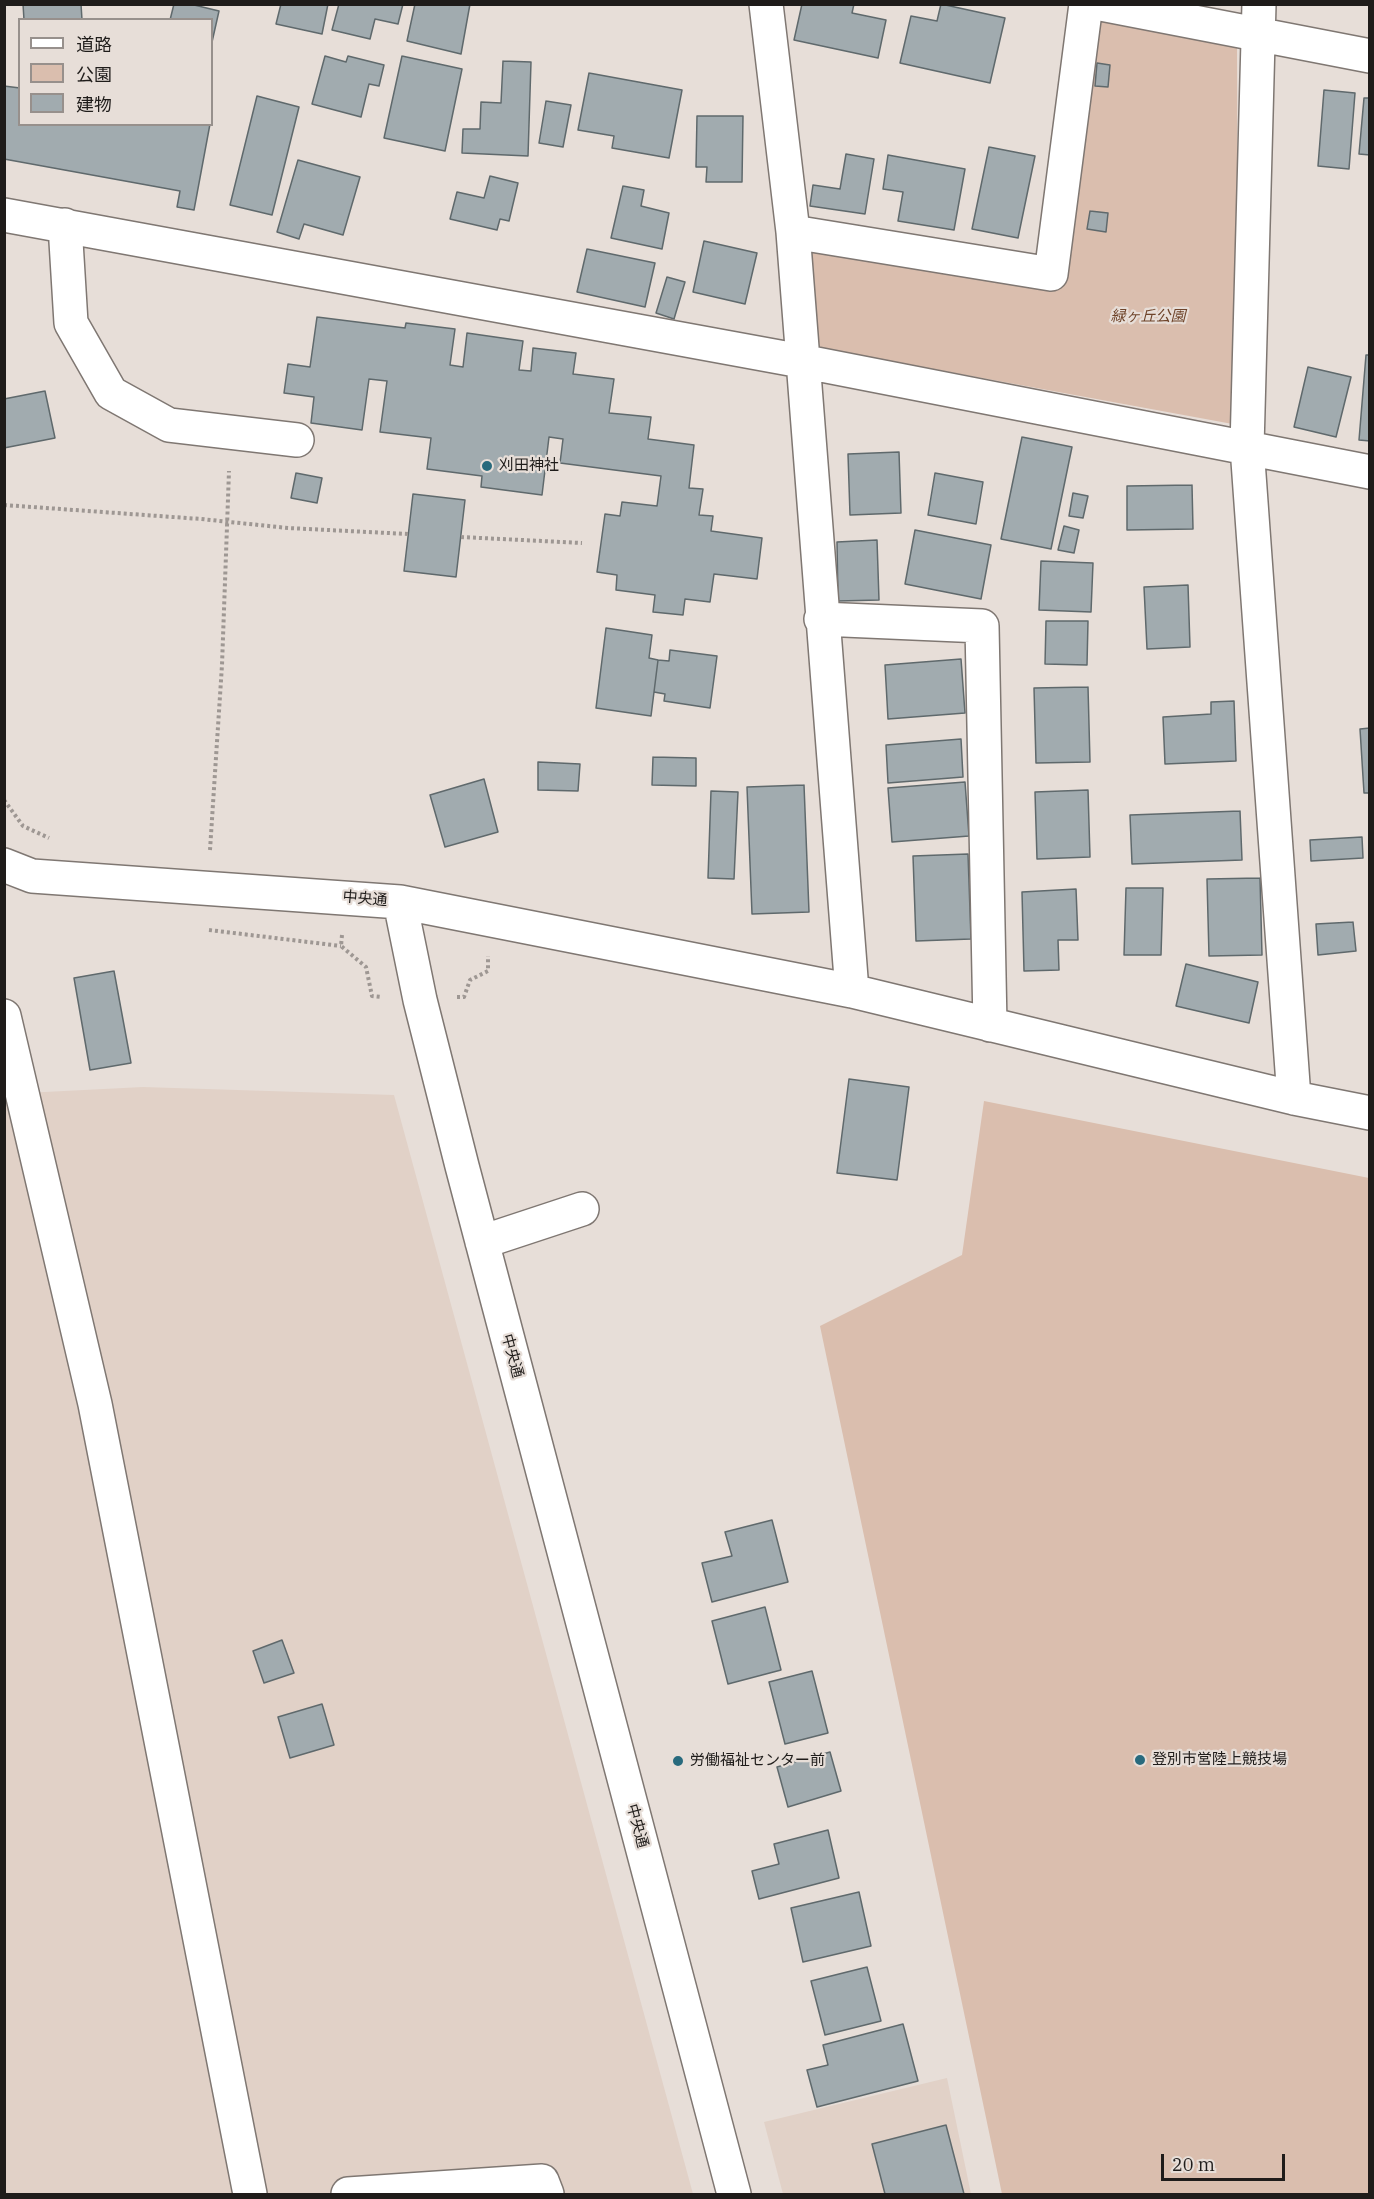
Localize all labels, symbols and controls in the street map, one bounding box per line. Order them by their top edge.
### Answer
legend [18,18,213,126]
text: 道路 [76,33,112,56]
text: 公園 [76,63,112,86]
text: 建物 [76,93,112,116]
park label: 緑ヶ丘公園 [1111,308,1185,326]
place label: 刈田神社 [499,457,559,475]
marker: 刈田神社 [480,459,494,473]
street label: 中央通 [342,888,388,910]
street label: 中央通 [497,1332,527,1380]
place label: 登別市営陸上競技場 [1152,1751,1287,1769]
place label: 労働福祉センター前 [690,1752,825,1770]
marker: 登別市営陸上競技場 [1133,1753,1147,1767]
marker: 労働福祉センター前 [671,1754,685,1768]
street label: 中央通 [622,1802,652,1850]
scale bar [1164,2142,1288,2180]
text: 20 m [1172,2153,1215,2176]

